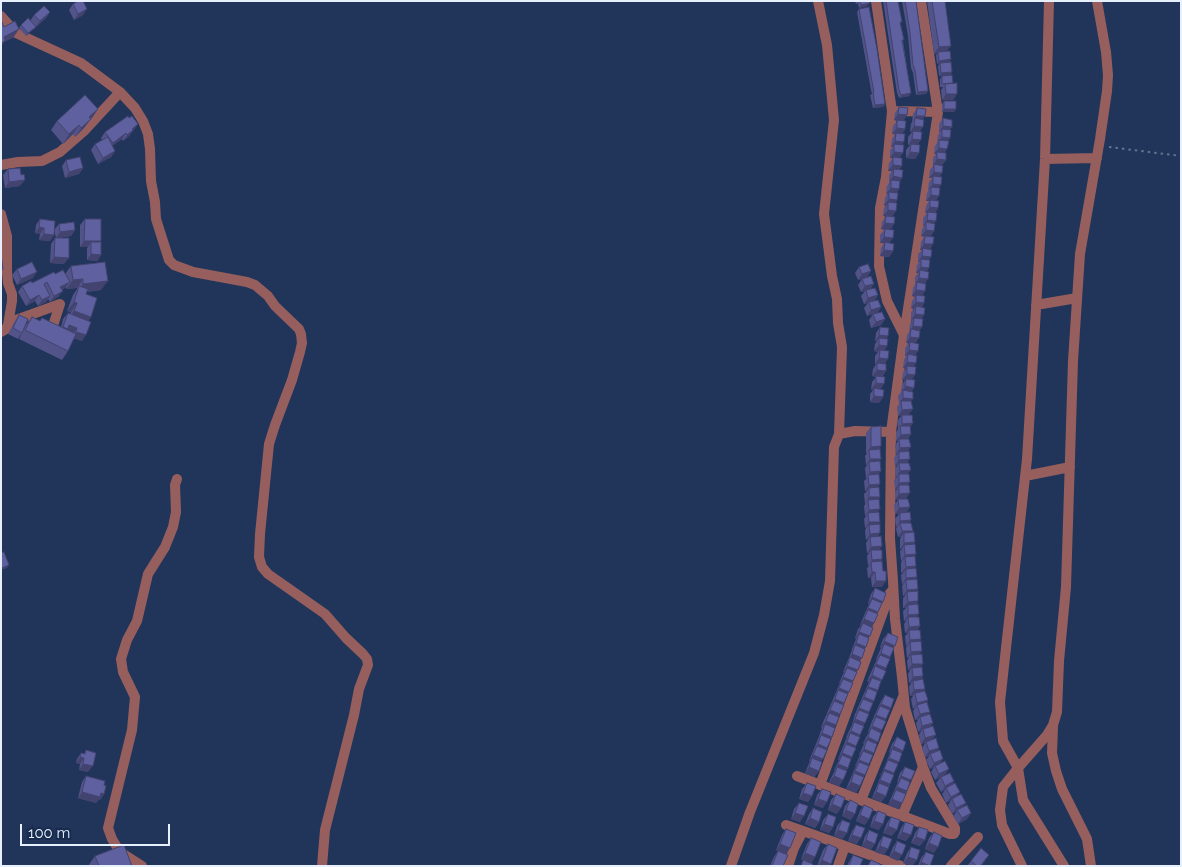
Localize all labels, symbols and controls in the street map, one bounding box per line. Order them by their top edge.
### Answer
scale bar [22,814,172,846]
text: 100 m [28,824,70,842]

